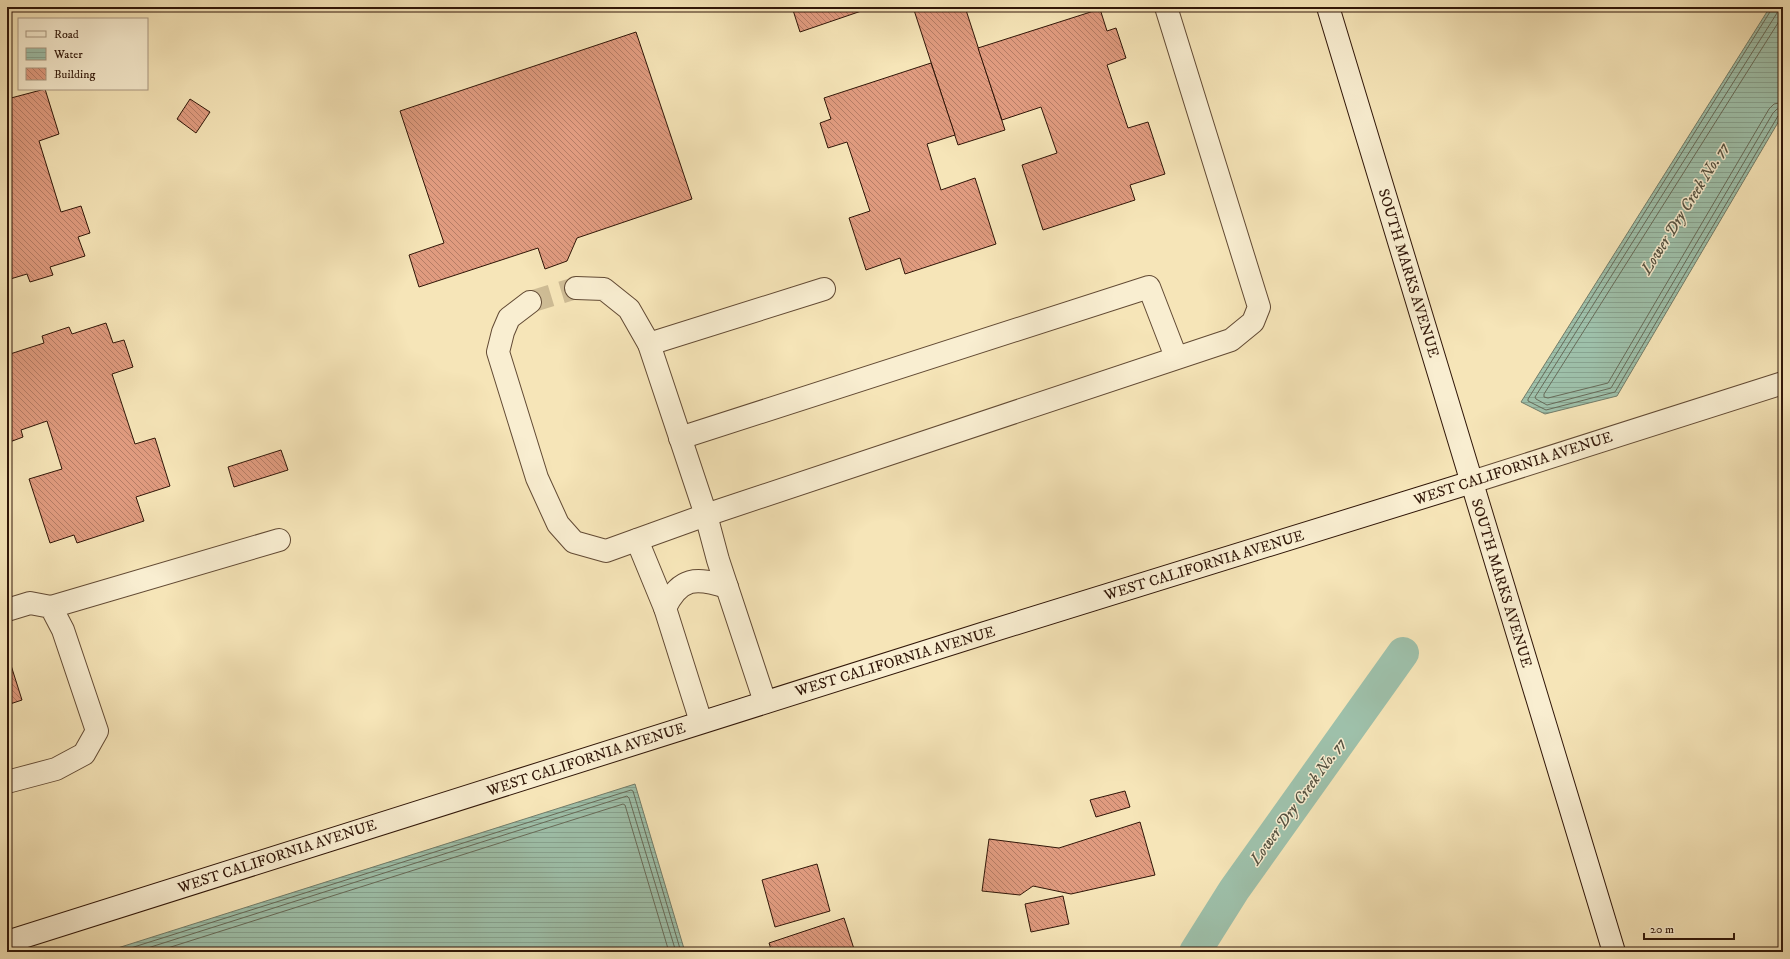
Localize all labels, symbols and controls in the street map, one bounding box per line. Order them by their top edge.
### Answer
legend [18,18,148,90]
text: Road [54,27,79,42]
text: Water [53,47,83,62]
text: Building [54,67,95,82]
water label: Lower Dry Creek No. 77 [1636,139,1734,279]
street label: SOUTH MARKS AVENUE [1374,186,1443,360]
street label: WEST CALIFORNIA AVENUE [1410,427,1615,510]
street label: SOUTH MARKS AVENUE [1467,496,1536,670]
street label: WEST CALIFORNIA AVENUE [1101,526,1307,605]
street label: WEST CALIFORNIA AVENUE [792,622,998,701]
street label: WEST CALIFORNIA AVENUE [483,718,688,801]
water label: Lower Dry Creek No. 77 [1245,734,1351,869]
street label: WEST CALIFORNIA AVENUE [174,815,379,898]
scale bar [1644,915,1734,941]
text: 20 m [1650,922,1674,937]

